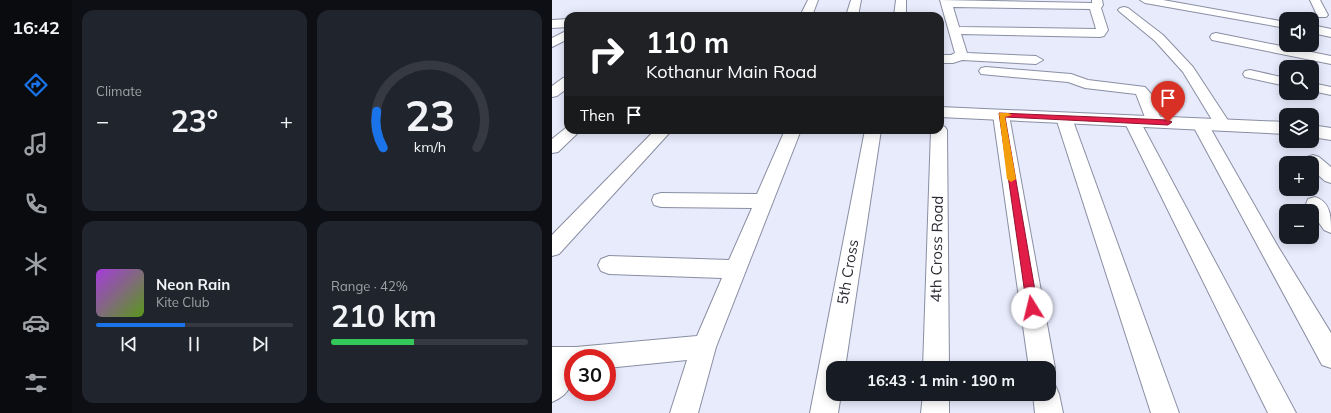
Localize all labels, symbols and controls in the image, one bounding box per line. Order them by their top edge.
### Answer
map controls [1279,12,1319,244]
button: sound [1279,12,1319,52]
text: 16:42 [12,16,60,39]
text: 110 m [646,25,729,60]
icon: right [580,28,632,80]
text: Kothanur Main Road [646,60,817,83]
button: search [1279,60,1319,100]
icon: directions [22,71,50,99]
pin [1151,81,1185,122]
text: Climate [96,83,142,99]
icon: arrive [1157,87,1179,109]
text: 23 [405,89,454,141]
text: 23° [171,102,218,140]
icon: arrive [623,104,645,126]
text: Then [580,106,615,125]
text: − [96,107,109,135]
text: + [280,107,293,135]
button: layers [1279,108,1319,148]
icon: music [22,130,50,158]
text: km/h [413,138,446,156]
button: + [1279,156,1319,196]
icon: phone [22,190,50,218]
street label: 4th Cross Road [926,195,947,303]
button: − [1279,204,1319,244]
street label: 5th Cross [832,238,863,306]
icon: climate [22,250,50,278]
text: Neon Rain [156,275,230,294]
text: Range · 42% [331,278,408,294]
position arrow [1011,287,1053,329]
text: Kite Club [156,294,210,310]
text: 210 km [331,297,437,335]
icon: car [22,309,50,337]
icon: previous [118,333,140,355]
icon: pause [183,333,205,355]
icon: next [249,333,271,355]
speed limit sign: 30 [564,349,616,401]
icon: filters [22,369,50,397]
text: 16:43 · 1 min · 190 m [867,371,1015,390]

